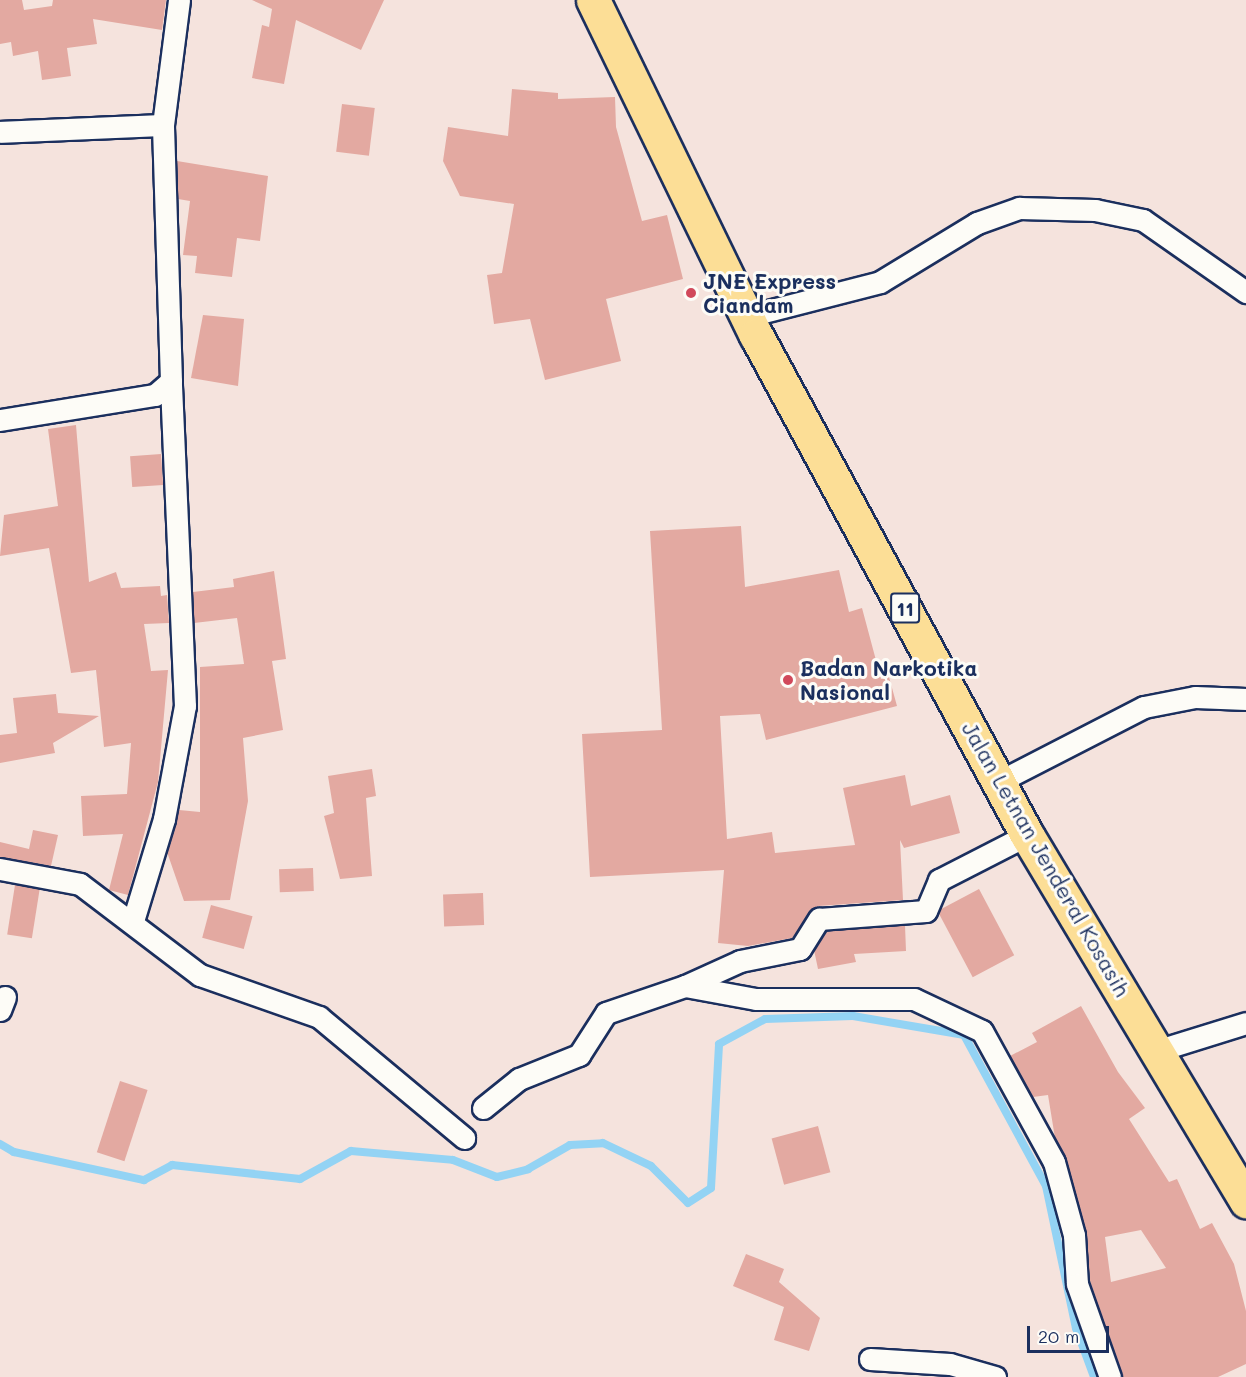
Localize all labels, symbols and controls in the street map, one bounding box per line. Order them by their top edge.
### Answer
place label: JNE Express Ciandam [703,268,836,318]
marker: JNE Express Ciandam [684,286,698,300]
road number: 11 [890,591,920,625]
place label: Badan Narkotika Nasional [800,655,977,705]
marker: Badan Narkotika Nasional [781,673,795,687]
street label: Jalan Letnan Jenderal Kosasih [957,717,1135,1001]
scale bar [1030,1314,1112,1352]
text: 20 m [1038,1324,1079,1348]

